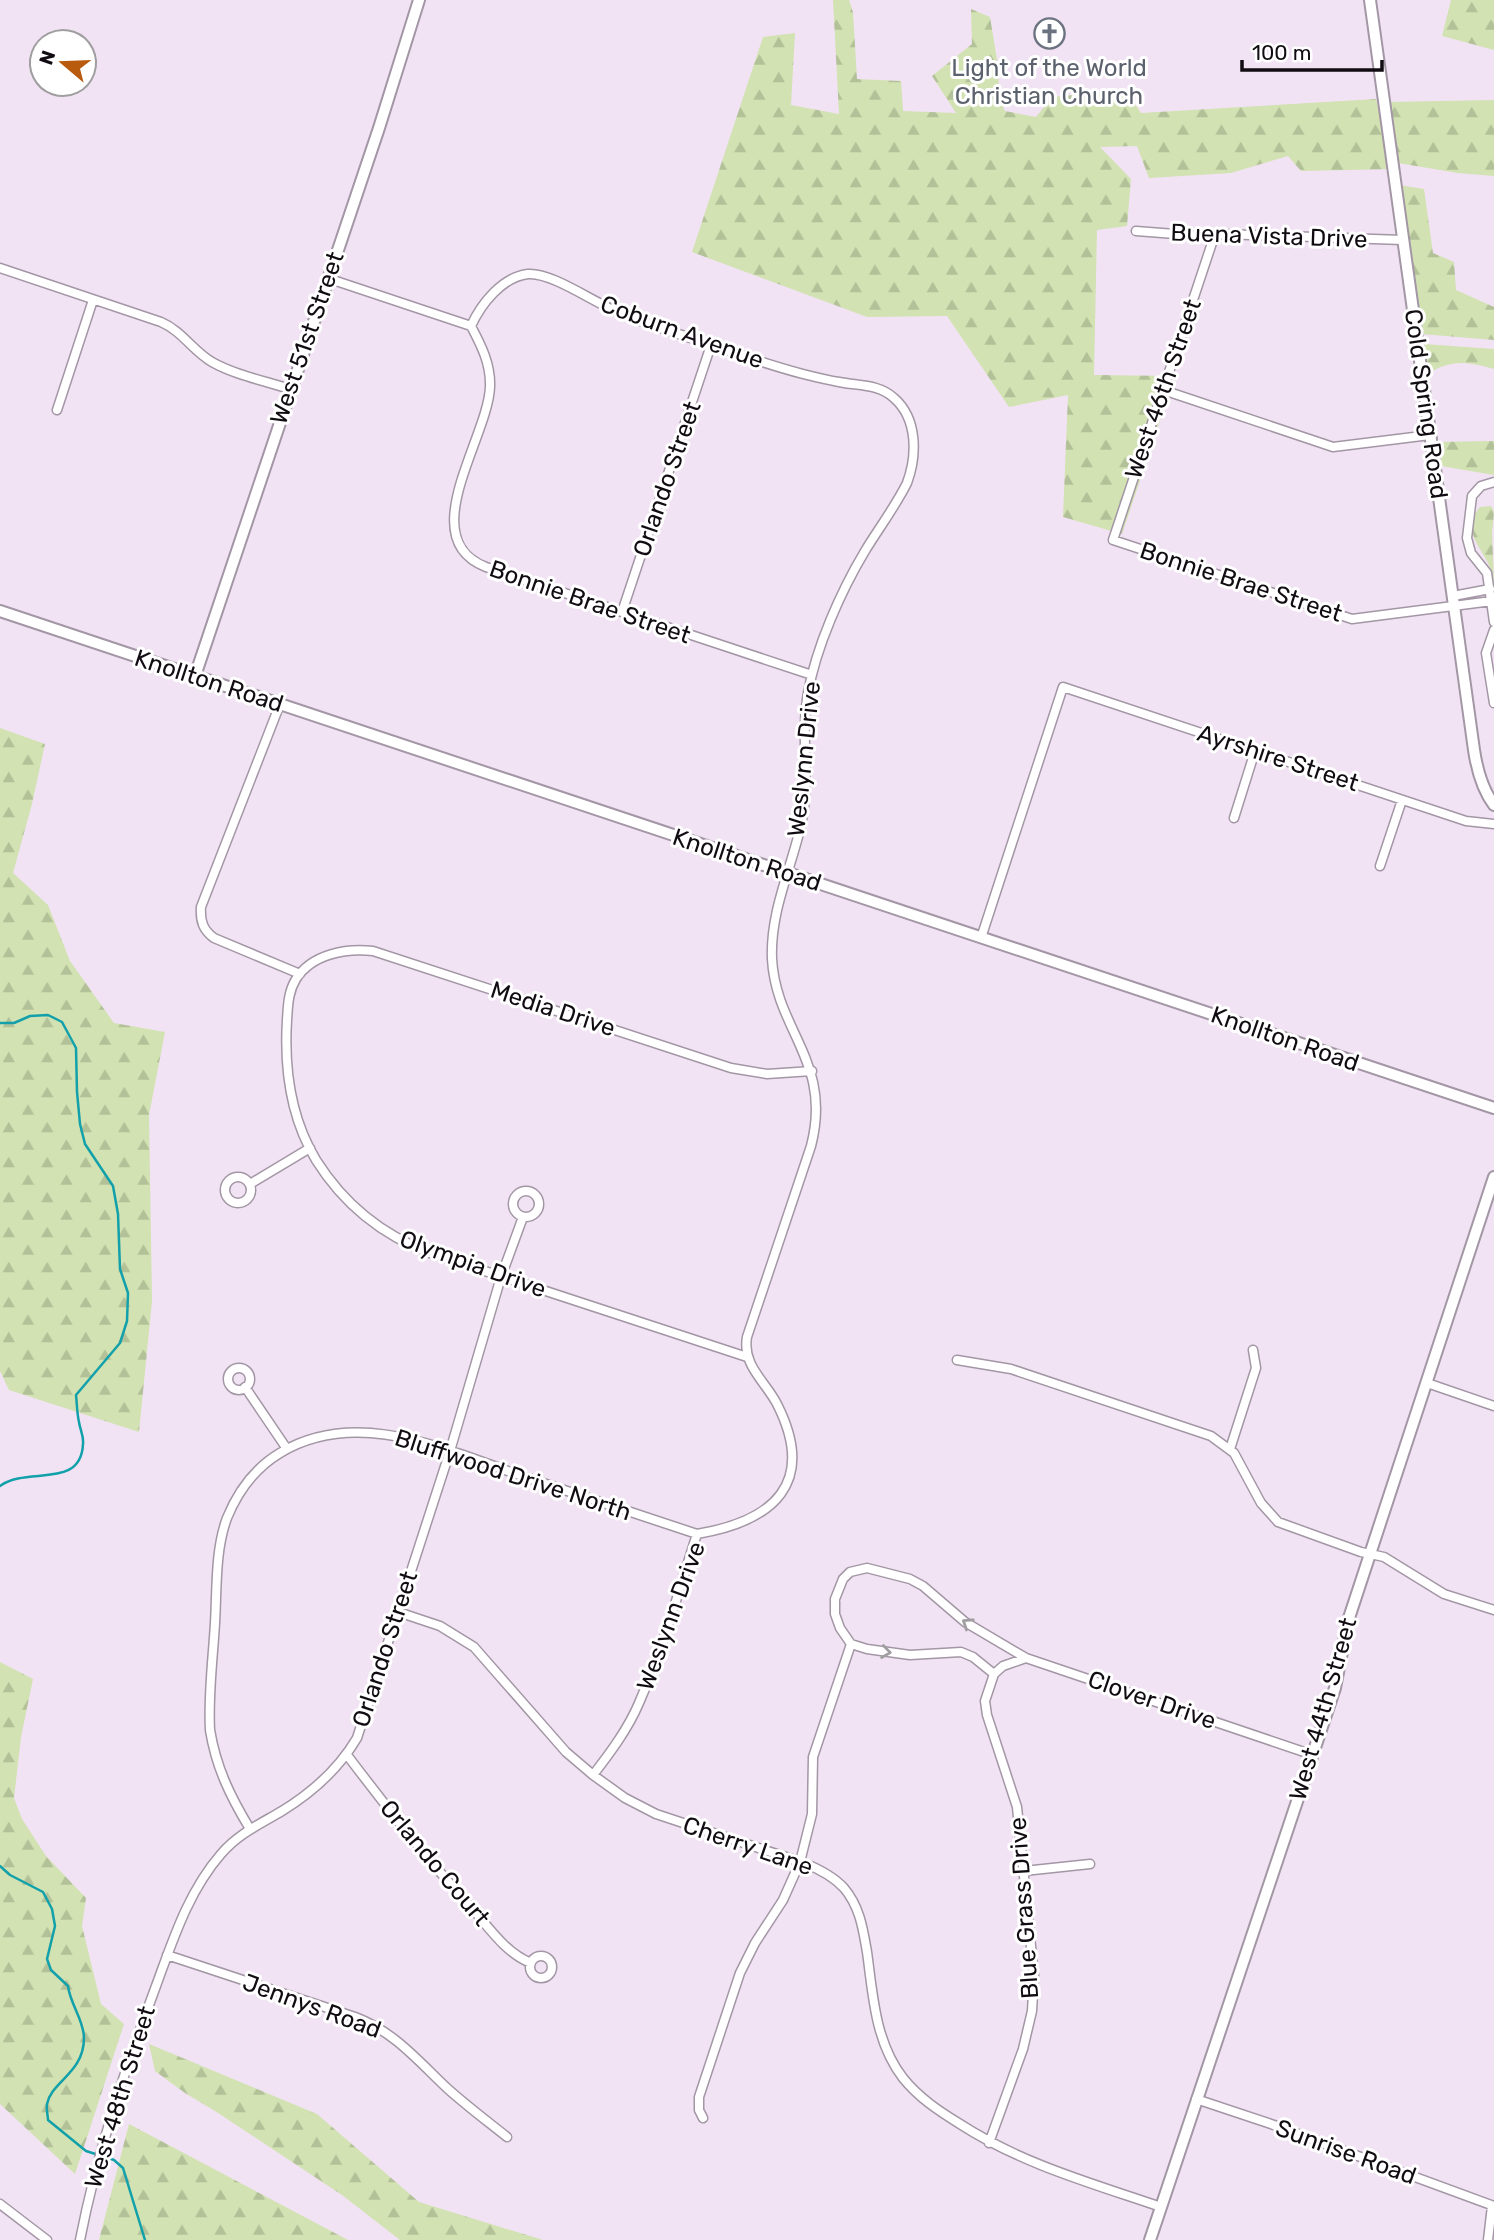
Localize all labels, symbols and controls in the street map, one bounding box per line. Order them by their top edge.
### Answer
church icon: Light of the World Christian Church [1032,17,1066,51]
north arrow [28,28,98,98]
scale bar [1242,28,1382,72]
text: 100 m [1252,40,1311,65]
text: N [34,47,60,68]
place label: Light of the World Christian Church [951,54,1147,110]
street label: Buena Vista Drive [1170,219,1368,253]
street label: West 51st Street [264,248,350,428]
street label: Coburn Avenue [597,290,767,374]
street label: West 46th Street [1119,295,1207,483]
street label: Cold Spring Road [1399,307,1453,501]
street label: Orlando Street [627,398,707,560]
street label: Bonnie Brae Street [1136,536,1346,628]
street label: Bonnie Brae Street [486,554,694,650]
street label: Knollton Road [131,644,287,718]
street label: Weslynn Drive [782,680,826,838]
street label: Ayrshire Street [1194,719,1362,797]
street label: Knollton Road [669,823,825,897]
street label: Media Drive [487,976,619,1042]
street label: Knollton Road [1207,1001,1363,1077]
street label: Olympia Drive [396,1225,550,1303]
street label: Bluffwood Drive North [391,1424,635,1526]
street label: Weslynn Drive [631,1538,711,1694]
street label: Orlando Street [347,1567,423,1731]
street label: West 44th Street [1284,1614,1362,1804]
one-way arrow [962,1619,975,1632]
one-way arrow [880,1644,892,1659]
street label: Clover Drive [1084,1665,1220,1735]
street label: Orlando Court [374,1794,496,1932]
street label: Cherry Lane [679,1811,817,1881]
street label: Blue Grass Drive [1004,1816,1044,2000]
street label: Jennys Road [239,1968,385,2044]
street label: West 48th Street [79,2002,161,2192]
street label: Sunrise Road [1272,2114,1420,2190]

